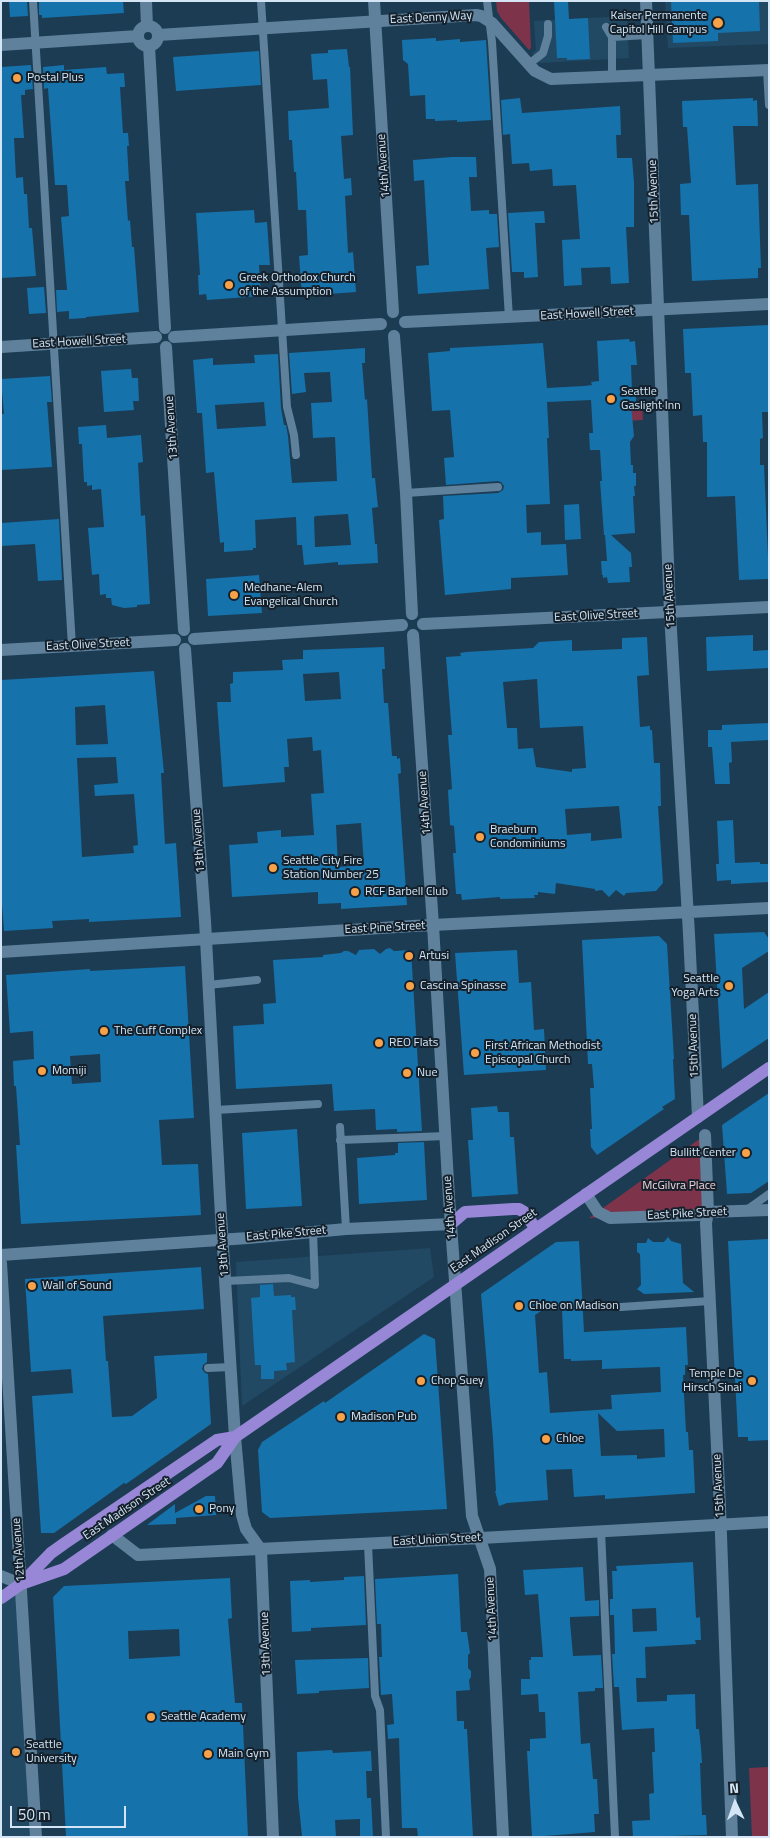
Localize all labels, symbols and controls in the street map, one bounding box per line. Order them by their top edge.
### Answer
street label: East Denny Way [390,9,472,27]
place label: Kaiser Permanente Capitol Hill Campus [610,9,707,37]
marker: Kaiser Permanente Capitol Hill Campus [711,16,725,30]
place label: Postal Plus [27,71,83,85]
marker: Postal Plus [11,72,23,84]
street label: 14th Avenue [375,133,393,199]
street label: 15th Avenue [646,160,662,224]
place label: Greek Orthodox Church of the Assumption [239,271,356,299]
marker: Greek Orthodox Church of the Assumption [223,279,235,291]
street label: East Howell Street [540,304,634,324]
street label: East Howell Street [32,332,126,352]
place label: Seattle Gaslight Inn [621,385,681,413]
marker: Seattle Gaslight Inn [605,393,617,405]
street label: 13th Avenue [163,395,181,461]
street label: 15th Avenue [661,564,679,628]
place label: Medhane-Alem Evangelical Church [244,581,338,609]
marker: Medhane-Alem Evangelical Church [228,589,240,601]
street label: East Olive Street [554,607,638,625]
street label: East Olive Street [46,636,130,654]
street label: 14th Avenue [416,770,434,836]
street label: 13th Avenue [190,808,208,874]
place label: Braeburn Condominiums [490,823,566,851]
marker: Braeburn Condominiums [474,831,486,843]
place label: Seattle City Fire Station Number 25 [283,854,379,882]
marker: Seattle City Fire Station Number 25 [267,862,279,874]
place label: RCF Barbell Club [365,885,448,899]
marker: RCF Barbell Club [349,886,361,898]
street label: East Pine Street [344,919,426,937]
place label: Artusi [419,949,449,963]
marker: Artusi [403,950,415,962]
place label: Seattle Yoga Arts [671,972,719,1000]
place label: Cascina Spinasse [420,979,506,993]
marker: Cascina Spinasse [404,980,416,992]
marker: Seattle Yoga Arts [723,980,735,992]
street label: 15th Avenue [686,1014,702,1078]
place label: The Cuff Complex [114,1024,202,1038]
marker: The Cuff Complex [98,1025,110,1037]
place label: REO Flats [389,1036,438,1050]
marker: REO Flats [373,1037,385,1049]
place label: First African Methodist Episcopal Church [485,1039,600,1067]
marker: First African Methodist Episcopal Church [469,1047,481,1059]
place label: Momiji [52,1064,86,1078]
marker: Momiji [36,1065,48,1077]
place label: Nue [417,1066,438,1080]
marker: Nue [401,1067,413,1079]
place label: Bullitt Center [670,1146,736,1160]
marker: Bullitt Center [740,1147,752,1159]
street label: 14th Avenue [441,1175,459,1241]
park label: McGilvra Place [642,1179,716,1193]
street label: East Pike Street [647,1205,727,1223]
street label: East Madison Street [448,1206,540,1276]
street label: 13th Avenue [214,1212,232,1278]
street label: East Pike Street [245,1223,327,1245]
place label: Wall of Sound [42,1279,112,1293]
marker: Wall of Sound [26,1280,38,1292]
place label: Chloe on Madison [529,1299,619,1313]
marker: Chloe on Madison [513,1300,525,1312]
place label: Temple De Hirsch Sinai [683,1367,742,1395]
place label: Chop Suey [431,1374,484,1388]
marker: Chop Suey [415,1375,427,1387]
marker: Temple De Hirsch Sinai [746,1375,758,1387]
place label: Madison Pub [351,1410,417,1424]
marker: Madison Pub [335,1411,347,1423]
place label: Chloe [556,1432,584,1446]
marker: Chloe [540,1433,552,1445]
street label: 15th Avenue [710,1454,728,1518]
street label: East Madison Street [81,1474,173,1544]
place label: Pony [209,1502,235,1516]
marker: Pony [193,1503,205,1515]
street label: 12th Avenue [10,1517,28,1583]
street label: East Union Street [393,1531,481,1549]
street label: 14th Avenue [483,1577,501,1641]
street label: 13th Avenue [258,1612,274,1676]
place label: Seattle Academy [161,1710,246,1724]
marker: Seattle Academy [145,1711,157,1723]
place label: Seattle University [26,1738,77,1766]
marker: Seattle University [10,1746,22,1758]
place label: Main Gym [218,1747,269,1761]
marker: Main Gym [202,1748,214,1760]
text: N [729,1777,740,1798]
north arrow [710,1778,760,1828]
scale bar [12,1796,129,1828]
text: 50 m [18,1803,51,1826]

